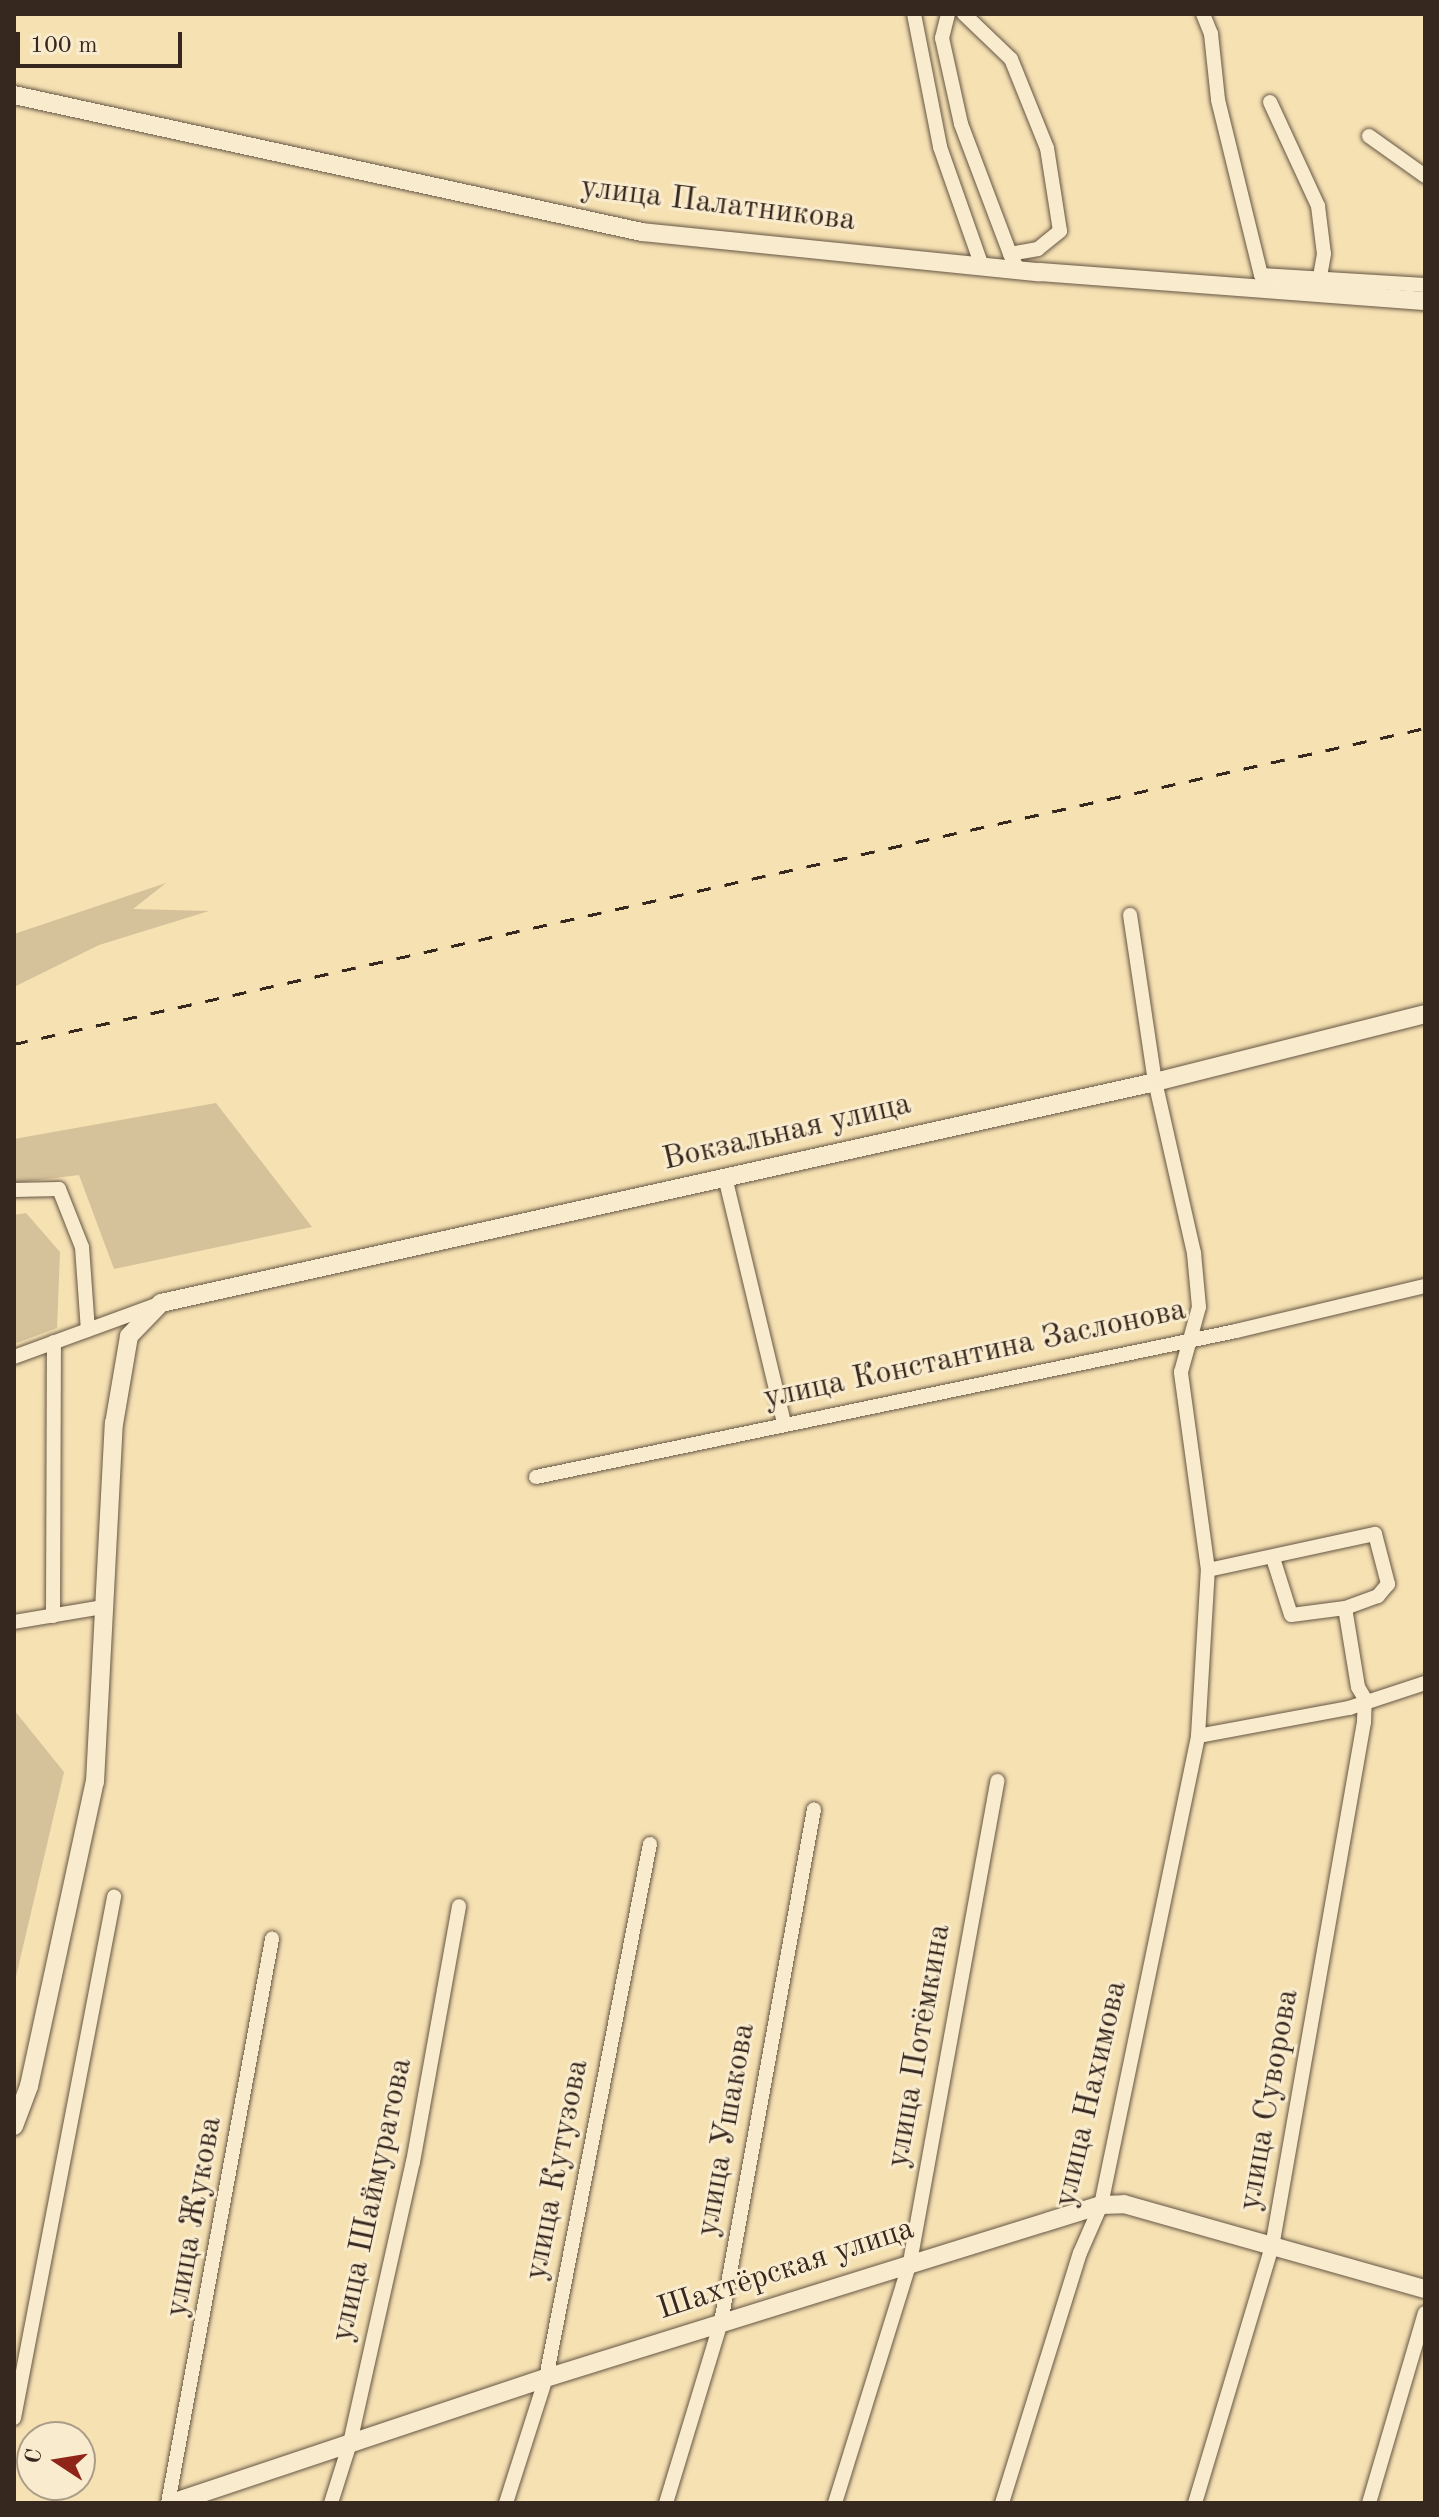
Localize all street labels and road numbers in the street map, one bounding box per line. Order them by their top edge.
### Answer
street label: улица Палатникова [578,169,858,241]
street label: Вокзальная улица [659,1086,915,1180]
street label: улица Константина Заслонова [760,1291,1190,1419]
street label: улица Потёмкина [880,1921,960,2171]
street label: улица Нахимова [1047,1977,1137,2211]
street label: улица Суворова [1232,1986,1308,2214]
street label: улица Ушакова [689,2020,765,2240]
street label: улица Шаймуратова [324,2055,422,2345]
street label: улица Кутузова [518,2056,598,2284]
street label: улица Жукова [158,2114,232,2320]
street label: Шахтёрская улица [653,2210,919,2330]

